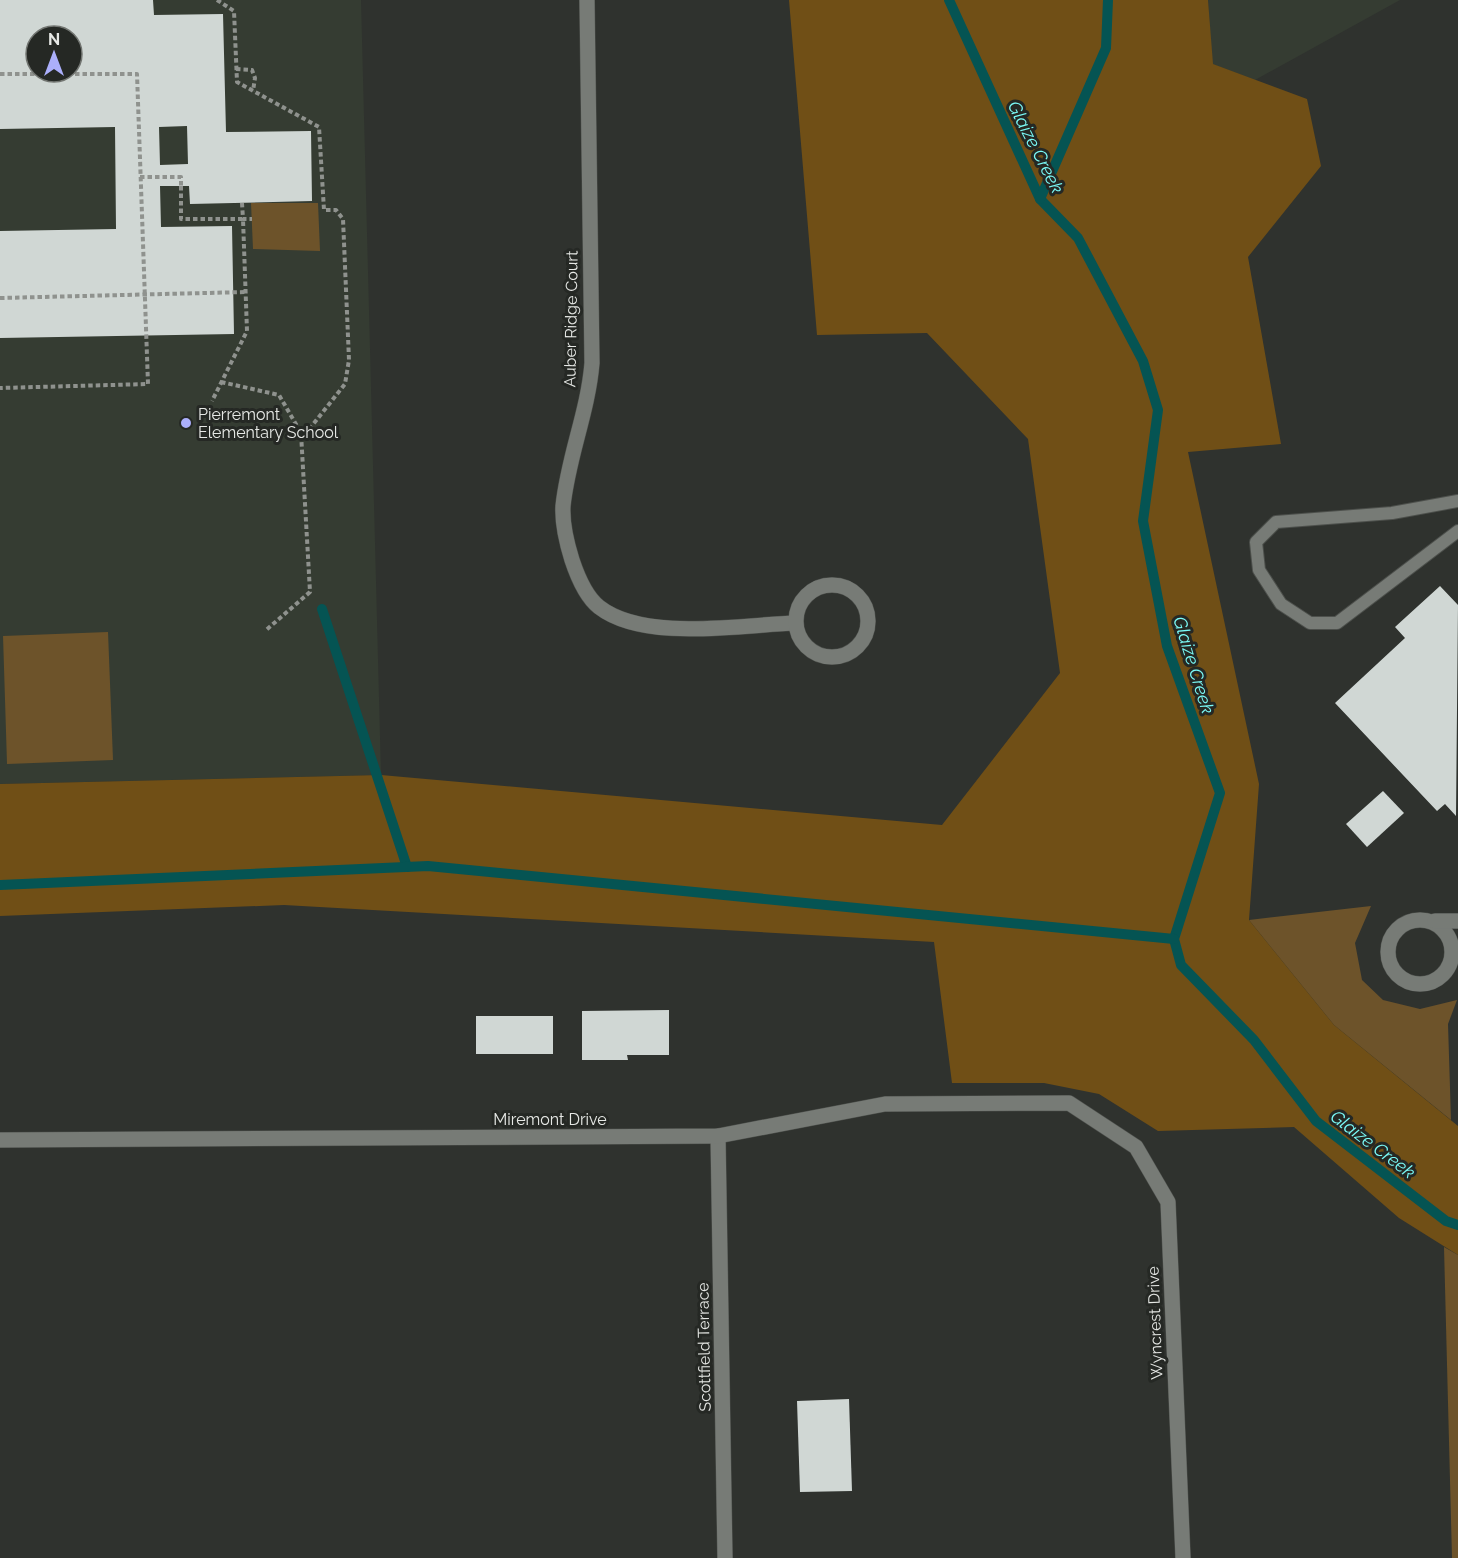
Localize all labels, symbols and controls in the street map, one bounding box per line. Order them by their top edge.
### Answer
north arrow [24,24,84,84]
text: N [48,30,60,49]
water label: Glaize Creek [1004,97,1068,197]
street label: Auber Ridge Court [560,250,582,388]
place label: Pierremont Elementary School [198,405,339,442]
marker: Pierremont Elementary School [179,416,193,430]
water label: Glaize Creek [1169,614,1219,717]
water label: Glaize Creek [1326,1105,1420,1183]
street label: Miremont Drive [493,1110,607,1129]
street label: Wyncrest Drive [1144,1266,1166,1380]
street label: Scottfield Terrace [693,1282,715,1412]

